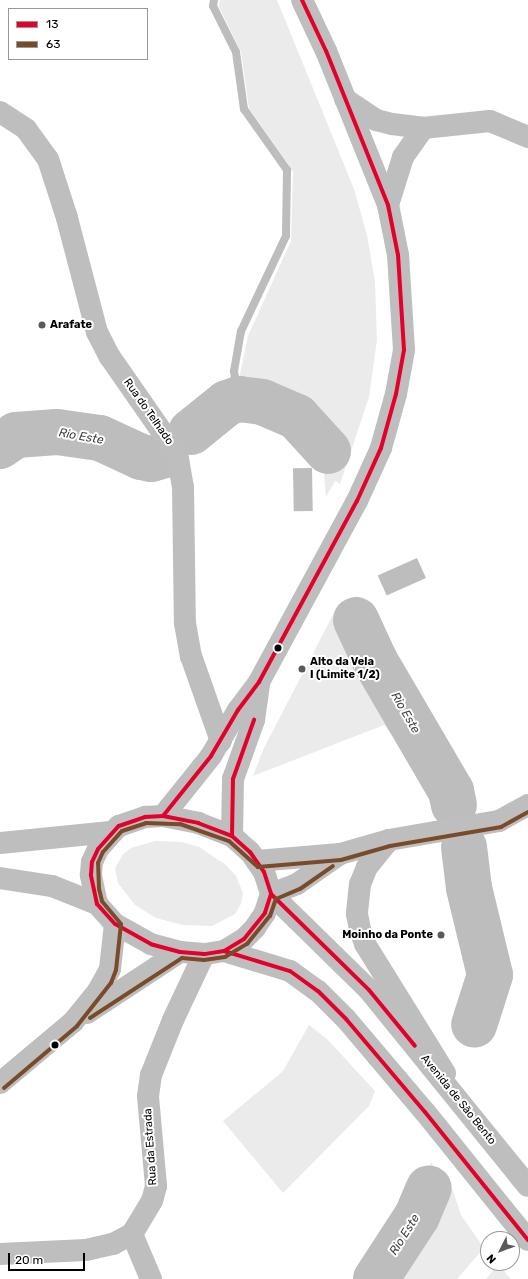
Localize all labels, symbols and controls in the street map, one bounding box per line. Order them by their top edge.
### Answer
legend [8,8,148,60]
text: 13 [46,17,58,31]
text: 63 [46,37,60,51]
place label: Arafate [50,318,92,332]
marker: Arafate [37,320,47,330]
street label: Rua do Telhado [120,376,176,448]
water label: Rio Este [57,426,105,448]
unlabelled marker [273,643,283,653]
place label: Alto da Vela I (Limite 1/2) [310,656,380,682]
marker: Alto da Vela I (Limite 1/2) [297,664,307,674]
water label: Rio Este [387,690,423,736]
place label: Moinho da Ponte [342,928,433,942]
marker: Moinho da Ponte [436,930,446,940]
unlabelled marker [50,1040,60,1050]
street label: Avenida de São Bento [418,1052,498,1148]
street label: Rua da Estrada [142,1108,160,1186]
water label: Rio Este [387,1212,423,1258]
north arrow [480,1231,520,1271]
scale bar [10,1245,87,1271]
text: N [484,1251,499,1266]
text: 20 m [15,1253,43,1267]

